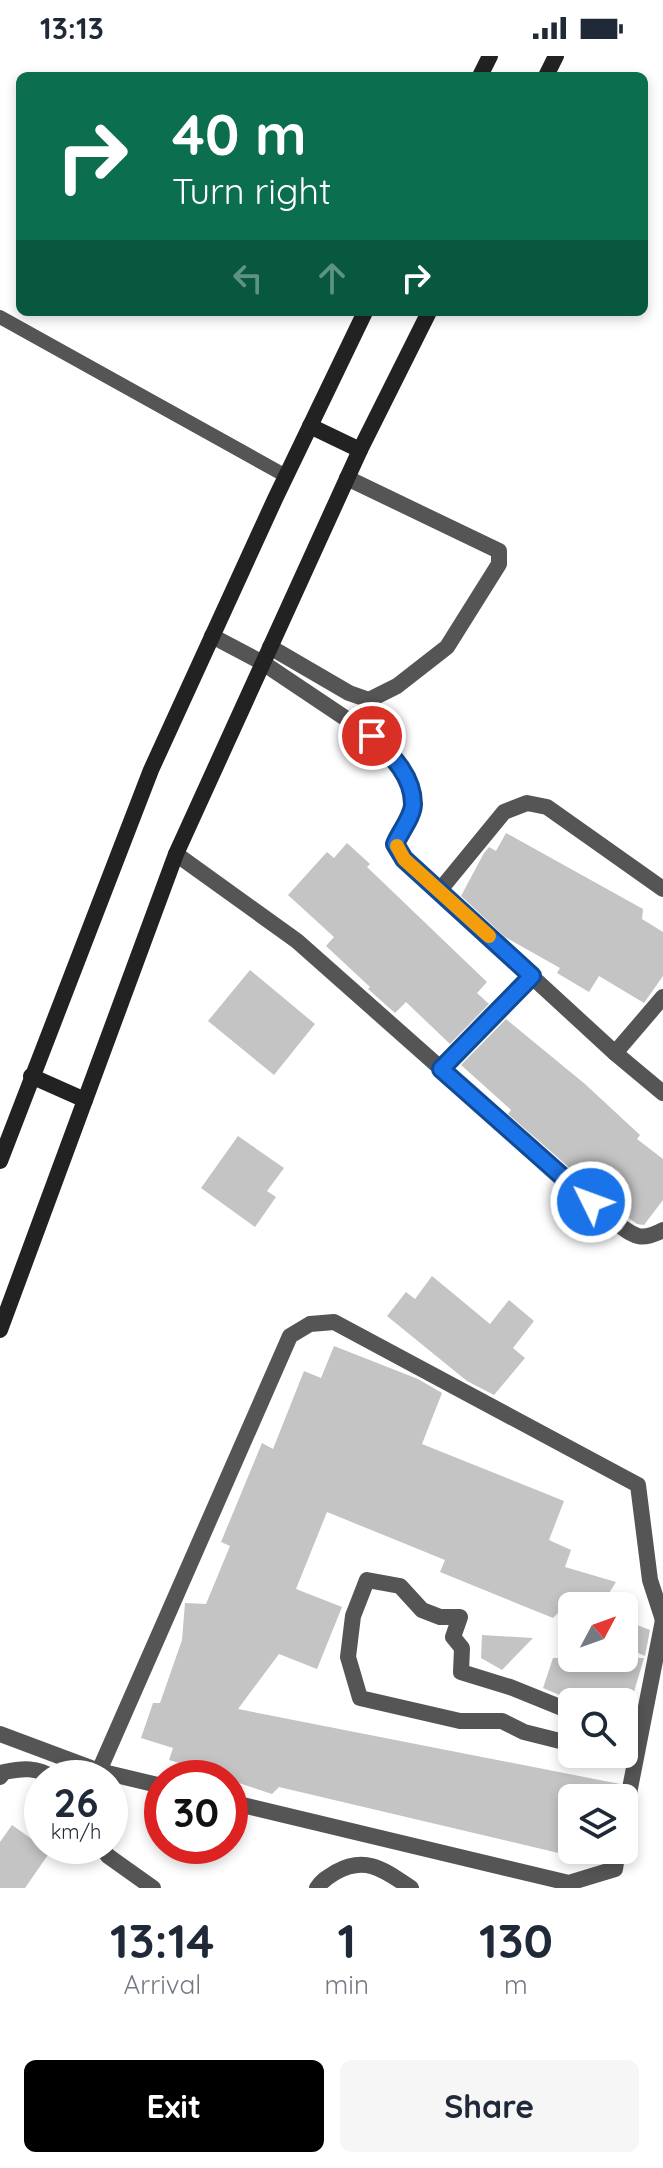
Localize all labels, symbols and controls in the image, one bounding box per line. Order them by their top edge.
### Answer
text: 13:13 [40,9,104,47]
text: 40 m [172,99,307,169]
icon: right [40,104,144,208]
text: Turn right [172,168,331,213]
icon: left [226,256,270,300]
icon: ahead [310,256,354,300]
icon: right [394,256,438,300]
pin [338,702,406,770]
icon: arrive [350,714,394,758]
position arrow [549,1160,633,1244]
north arrow [558,1592,638,1672]
map controls [558,1592,638,1864]
button: search [558,1688,638,1768]
speed limit sign: 30 [144,1760,248,1864]
text: 26 [54,1777,98,1827]
button: layers [558,1784,638,1864]
text: km/h [51,1819,101,1844]
text: 13:14 [110,1910,215,1970]
text: 1 [337,1910,356,1970]
text: 130 [479,1910,553,1970]
text: Arrival [123,1968,201,2001]
text: min [325,1968,369,2001]
text: m [504,1968,528,2001]
button: Exit [24,2060,324,2152]
button: Share [340,2060,639,2152]

